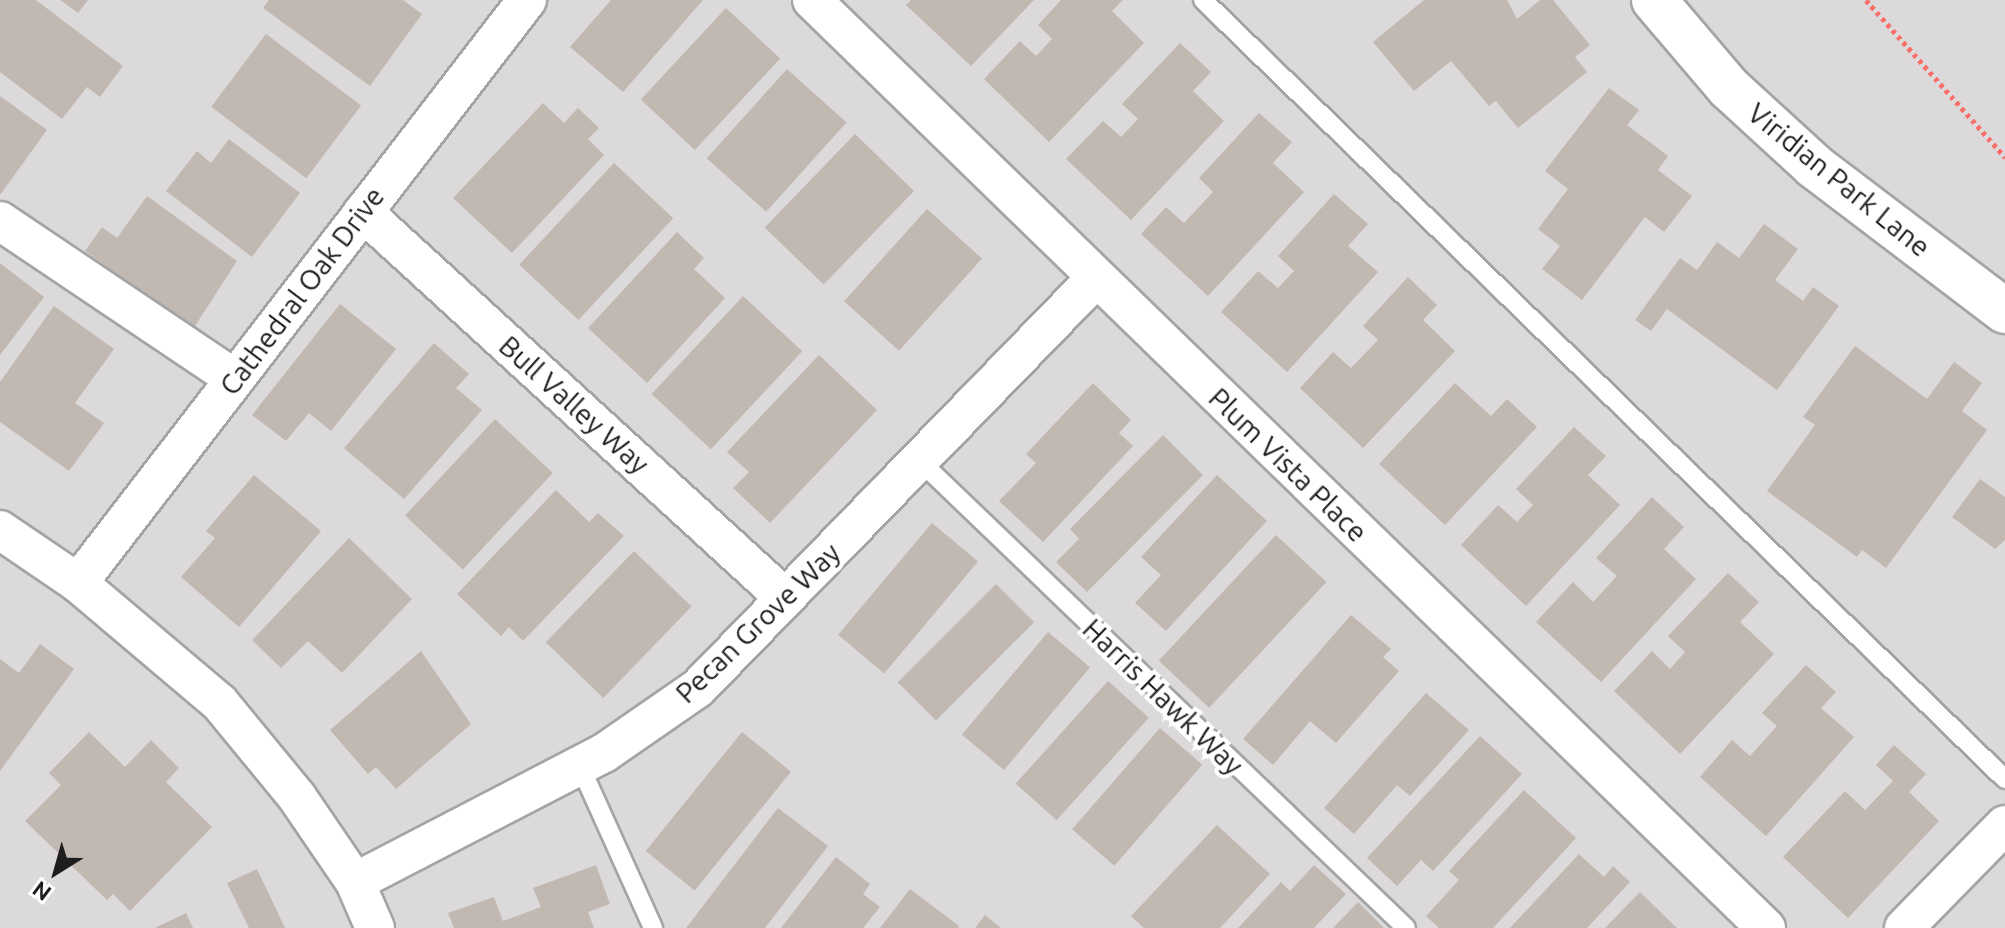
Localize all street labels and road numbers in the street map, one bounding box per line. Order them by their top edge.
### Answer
street label: Viridian Park Lane [1741,96,1937,264]
street label: Cathedral Oak Drive [213,180,391,402]
street label: Bull Valley Way [492,329,656,481]
street label: Plum Vista Place [1202,381,1374,549]
street label: Pecan Grove Way [669,536,847,710]
street label: Harris Hawk Way [1076,612,1250,782]

